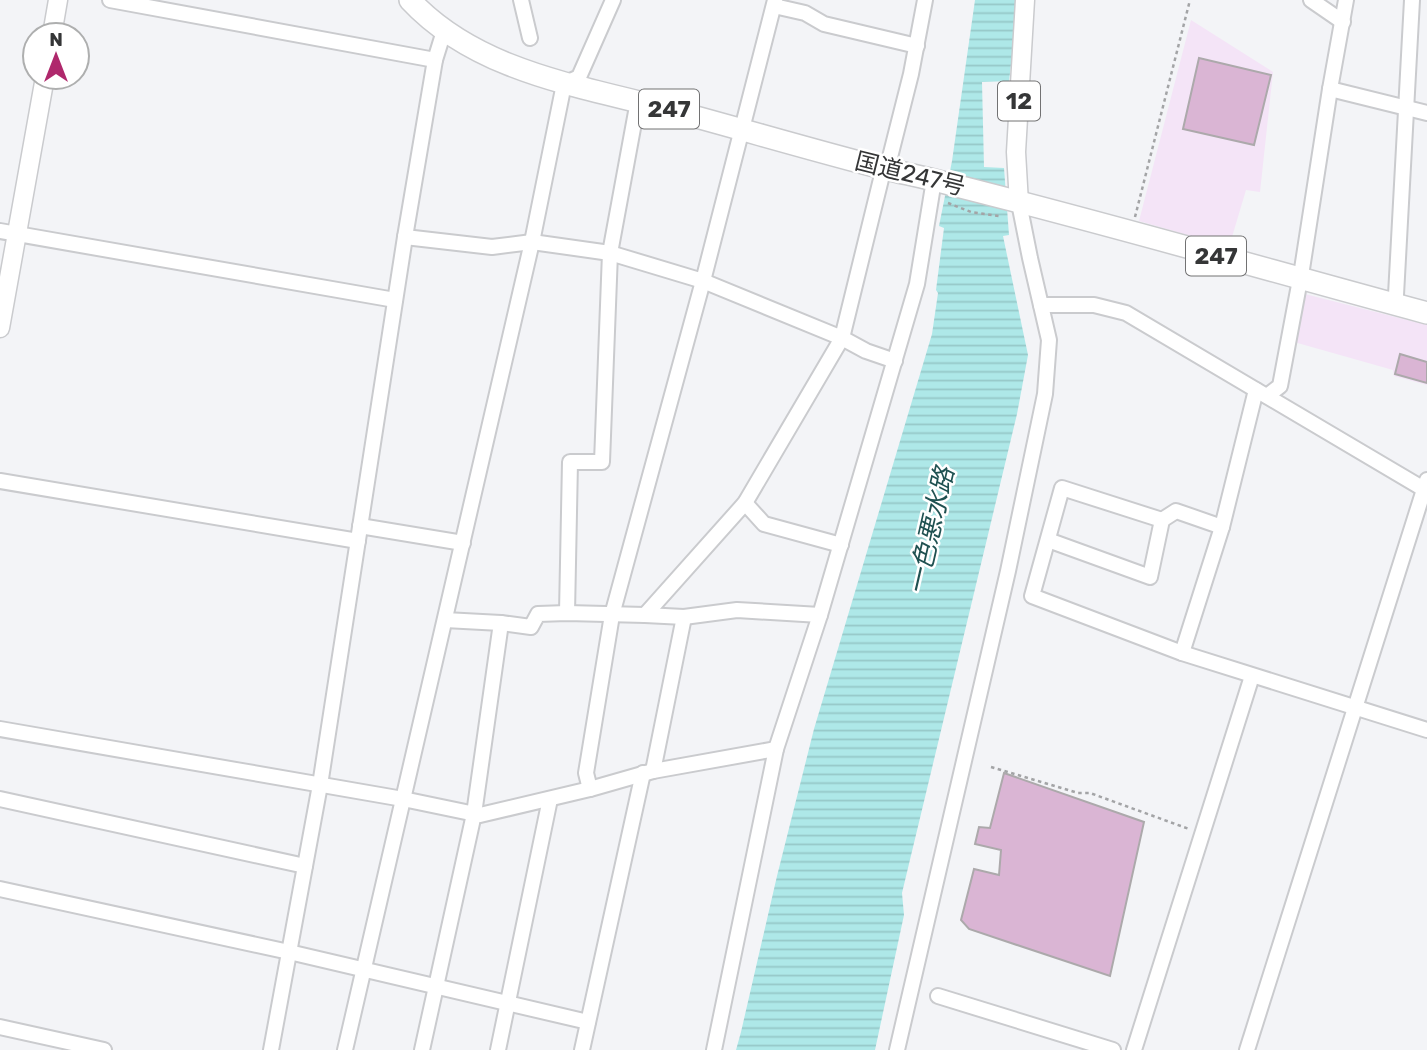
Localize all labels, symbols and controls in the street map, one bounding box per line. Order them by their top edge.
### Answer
north arrow [21,21,91,91]
text: N [49,28,63,51]
road number: 12 [998,82,1040,120]
road number: 247 [639,90,699,128]
street label: 国道247号 [852,147,968,201]
road number: 247 [1186,236,1246,276]
water label: 一色悪水路 [901,462,961,598]

